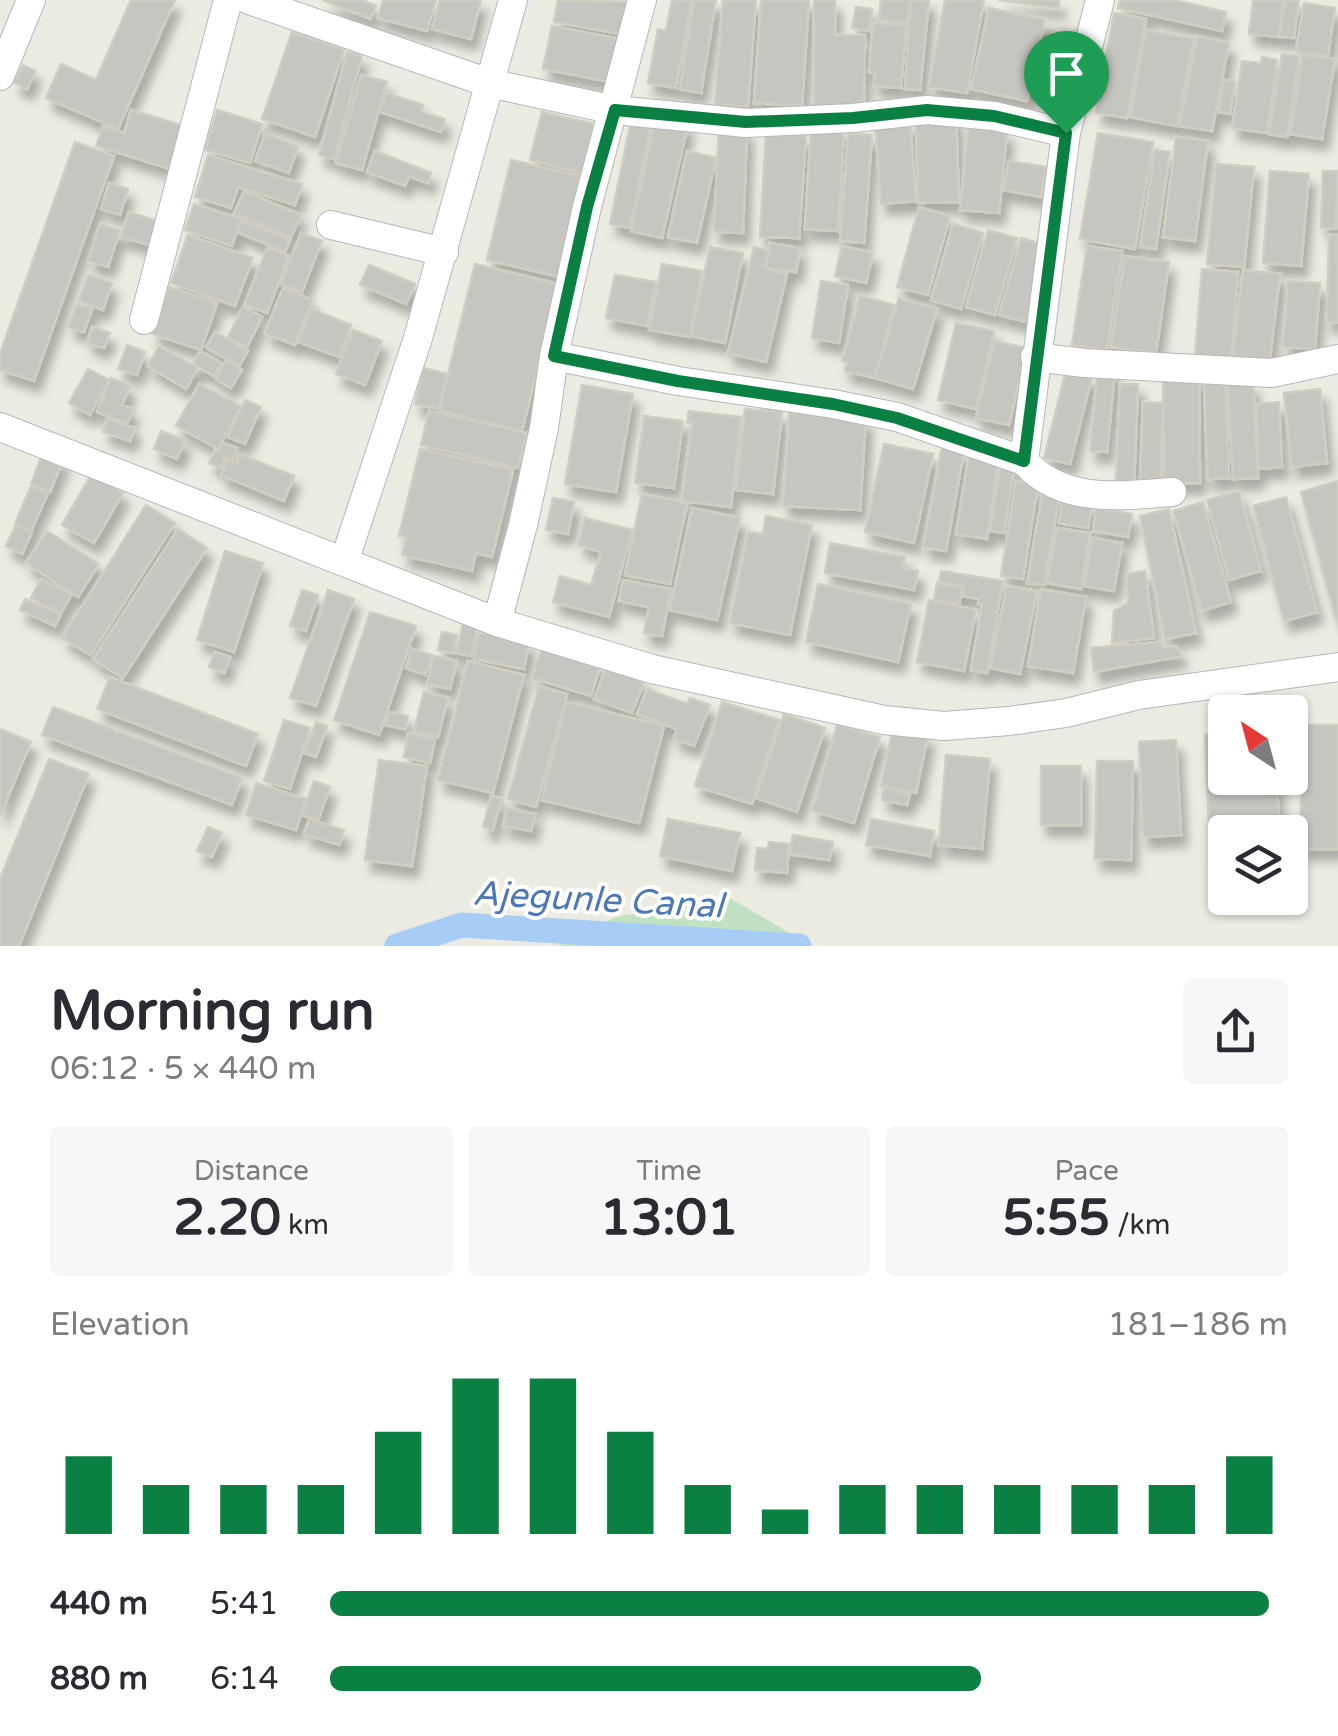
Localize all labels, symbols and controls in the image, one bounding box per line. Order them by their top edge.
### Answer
pin [1024,31,1109,134]
icon: arrive [1039,46,1094,101]
north arrow [1208,695,1308,795]
map controls [1208,695,1308,915]
button: layers [1208,815,1308,915]
water label: Ajegunle Canal [472,872,729,928]
text: Morning run [50,979,375,1045]
button: share [1183,979,1288,1084]
text: 06:12 · 5 × 440 m [50,1050,316,1088]
text: Distance [194,1154,309,1188]
text: Time [636,1154,702,1188]
text: Pace [1054,1154,1119,1188]
text: 2.20 [174,1188,281,1248]
text: 13:01 [600,1188,738,1248]
text: 5:55 [1003,1188,1110,1248]
text: km [281,1208,329,1242]
text: /km [1110,1208,1171,1242]
text: Elevation [50,1306,190,1344]
text: 181–186 m [1108,1306,1288,1344]
text: 440 m [50,1585,148,1623]
text: 5:41 [210,1585,279,1623]
text: 880 m [50,1660,148,1698]
text: 6:14 [210,1660,279,1698]

